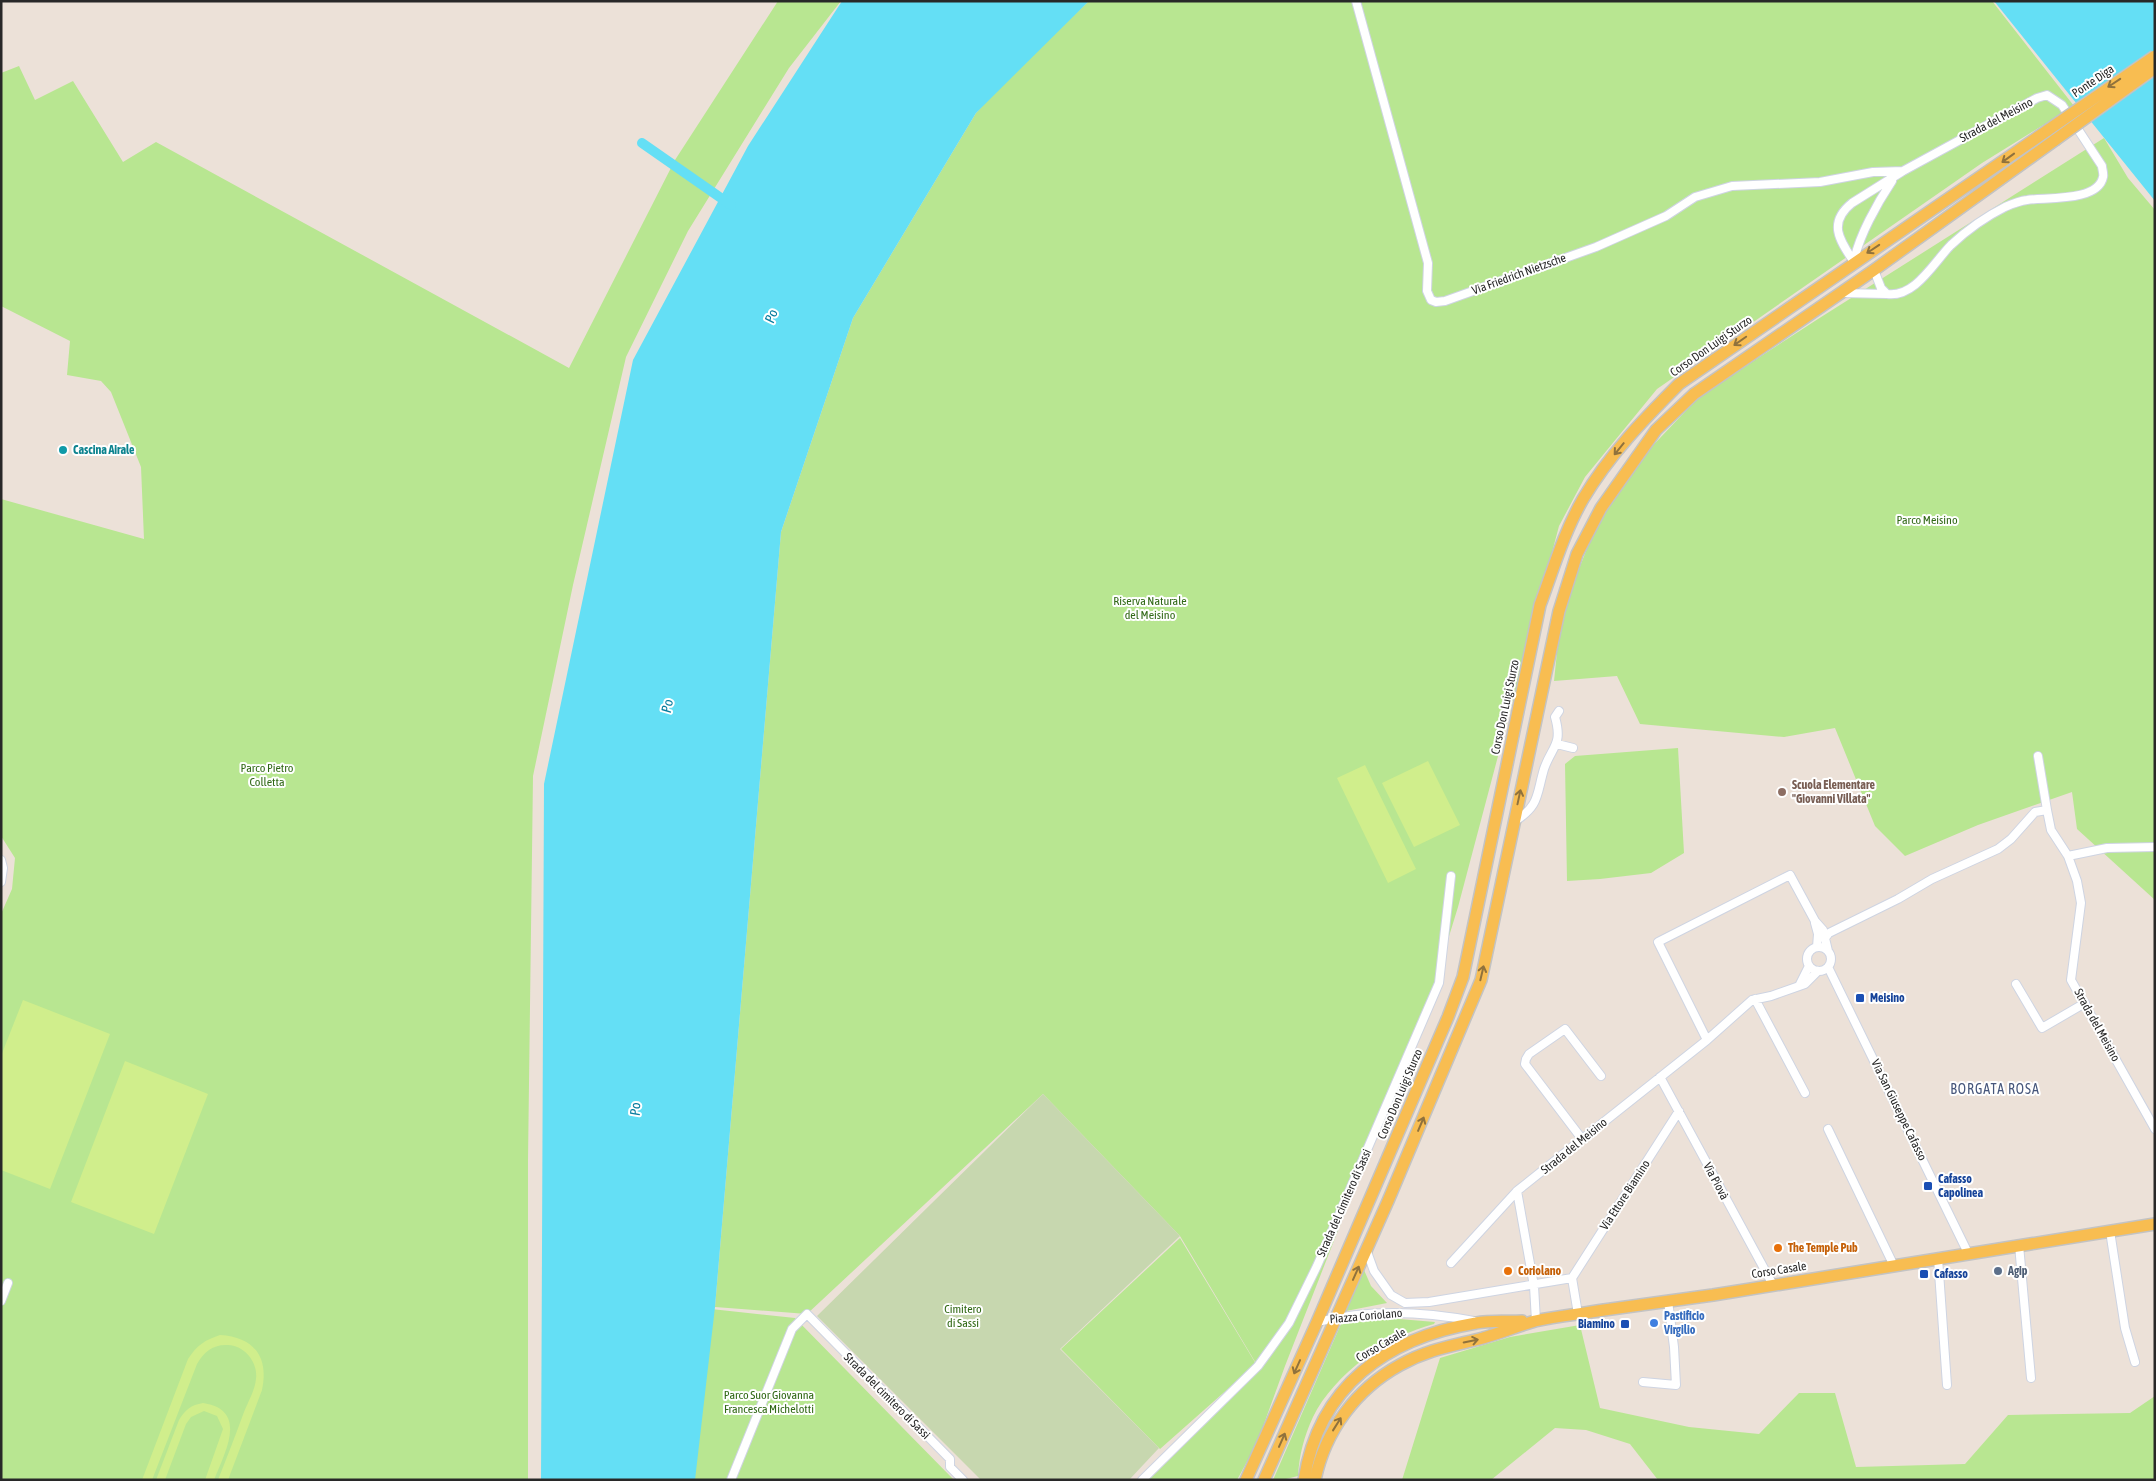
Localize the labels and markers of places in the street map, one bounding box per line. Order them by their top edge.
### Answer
place label: Cascina Airale [73,443,135,457]
marker: Cascina Airale [57,444,69,456]
place label: Scuola Elementare "Giovanni Villata" [1792,778,1875,806]
marker: Scuola Elementare "Giovanni Villata" [1776,786,1788,798]
place label: Meisino [1870,991,1905,1005]
marker: Meisino [1854,992,1866,1004]
place label: Cafasso Capolinea [1938,1172,1984,1200]
marker: Cafasso Capolinea [1922,1180,1934,1192]
place label: The Temple Pub [1788,1241,1858,1255]
marker: The Temple Pub [1772,1242,1784,1254]
place label: Coriolano [1518,1264,1562,1278]
place label: Agip [2007,1264,2028,1278]
marker: Coriolano [1502,1265,1514,1277]
marker: Agip [1992,1265,2004,1277]
place label: Cafasso [1934,1267,1968,1281]
marker: Cafasso [1918,1268,1930,1280]
place label: Pastificio Virgilio [1663,1309,1705,1337]
place label: Biamino [1578,1317,1615,1331]
marker: Pastificio Virgilio [1648,1317,1660,1329]
marker: Biamino [1619,1318,1631,1330]

